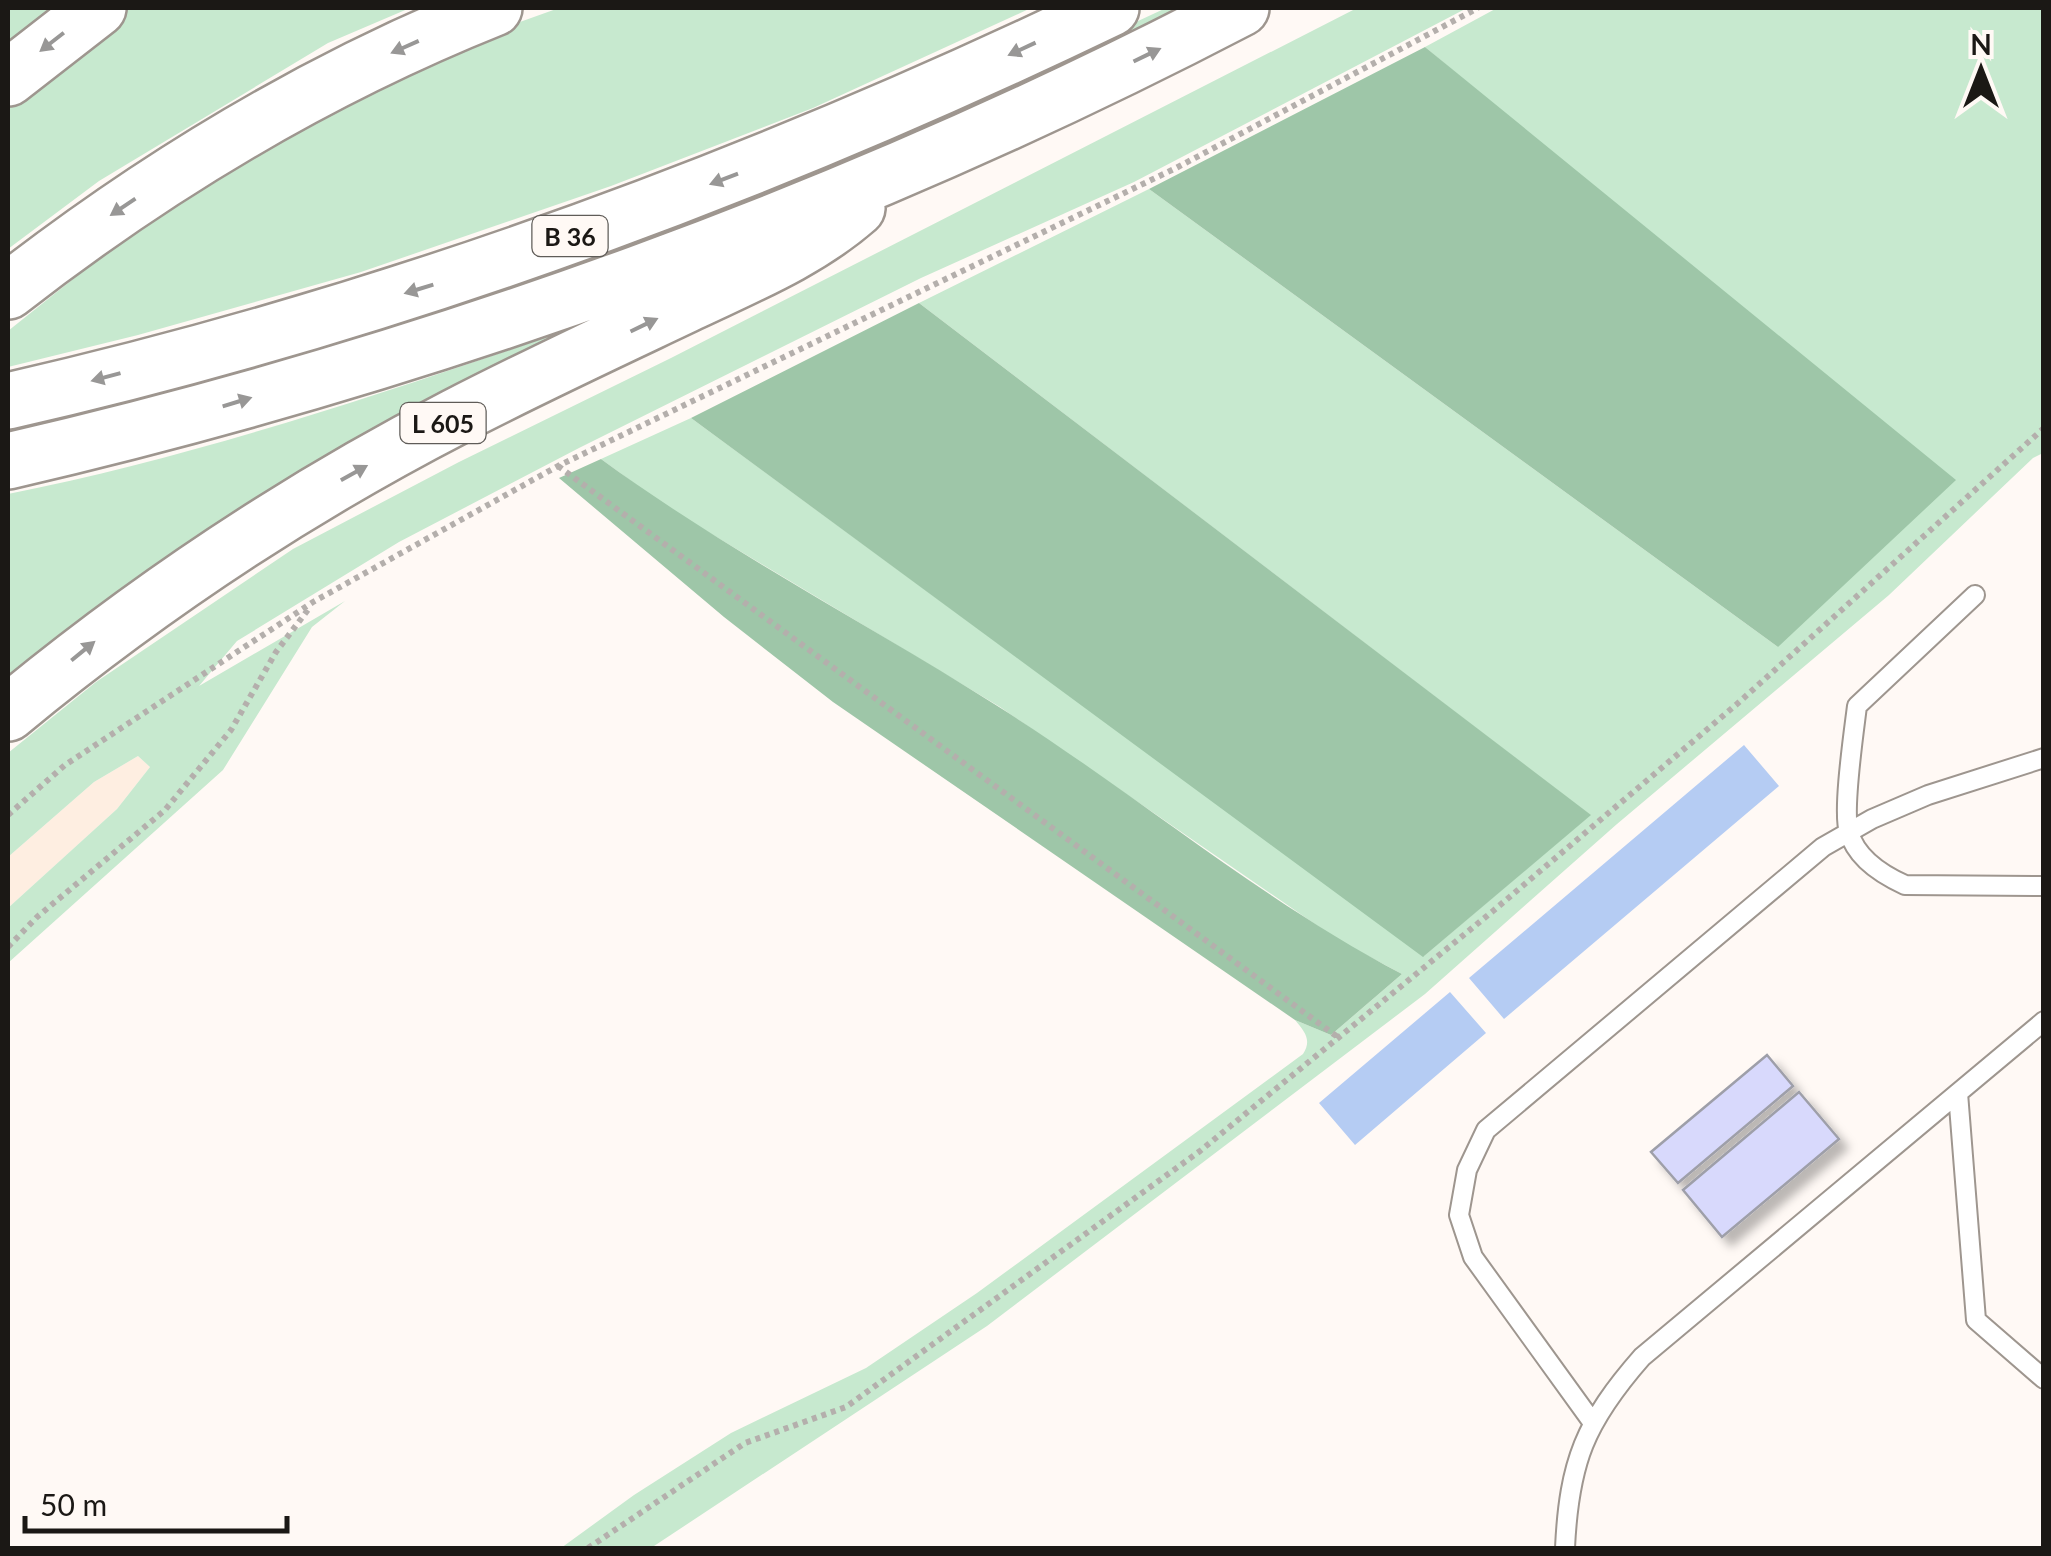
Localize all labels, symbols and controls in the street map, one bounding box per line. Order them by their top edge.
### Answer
north arrow [1931,20,2031,120]
text: N [1970,27,1992,61]
one-way arrow [39,31,65,52]
one-way arrow [390,38,419,55]
one-way arrow [1007,41,1037,57]
one-way arrow [1132,47,1161,64]
one-way arrow [709,172,739,187]
one-way arrow [109,197,136,216]
road number: B 36 [532,216,608,256]
one-way arrow [403,282,433,297]
one-way arrow [630,317,659,334]
one-way arrow [90,369,121,385]
one-way arrow [223,394,253,409]
road number: L 605 [400,403,486,443]
one-way arrow [340,464,369,481]
one-way arrow [70,641,96,662]
scale bar [25,1471,288,1533]
text: 50 m [40,1486,107,1522]

